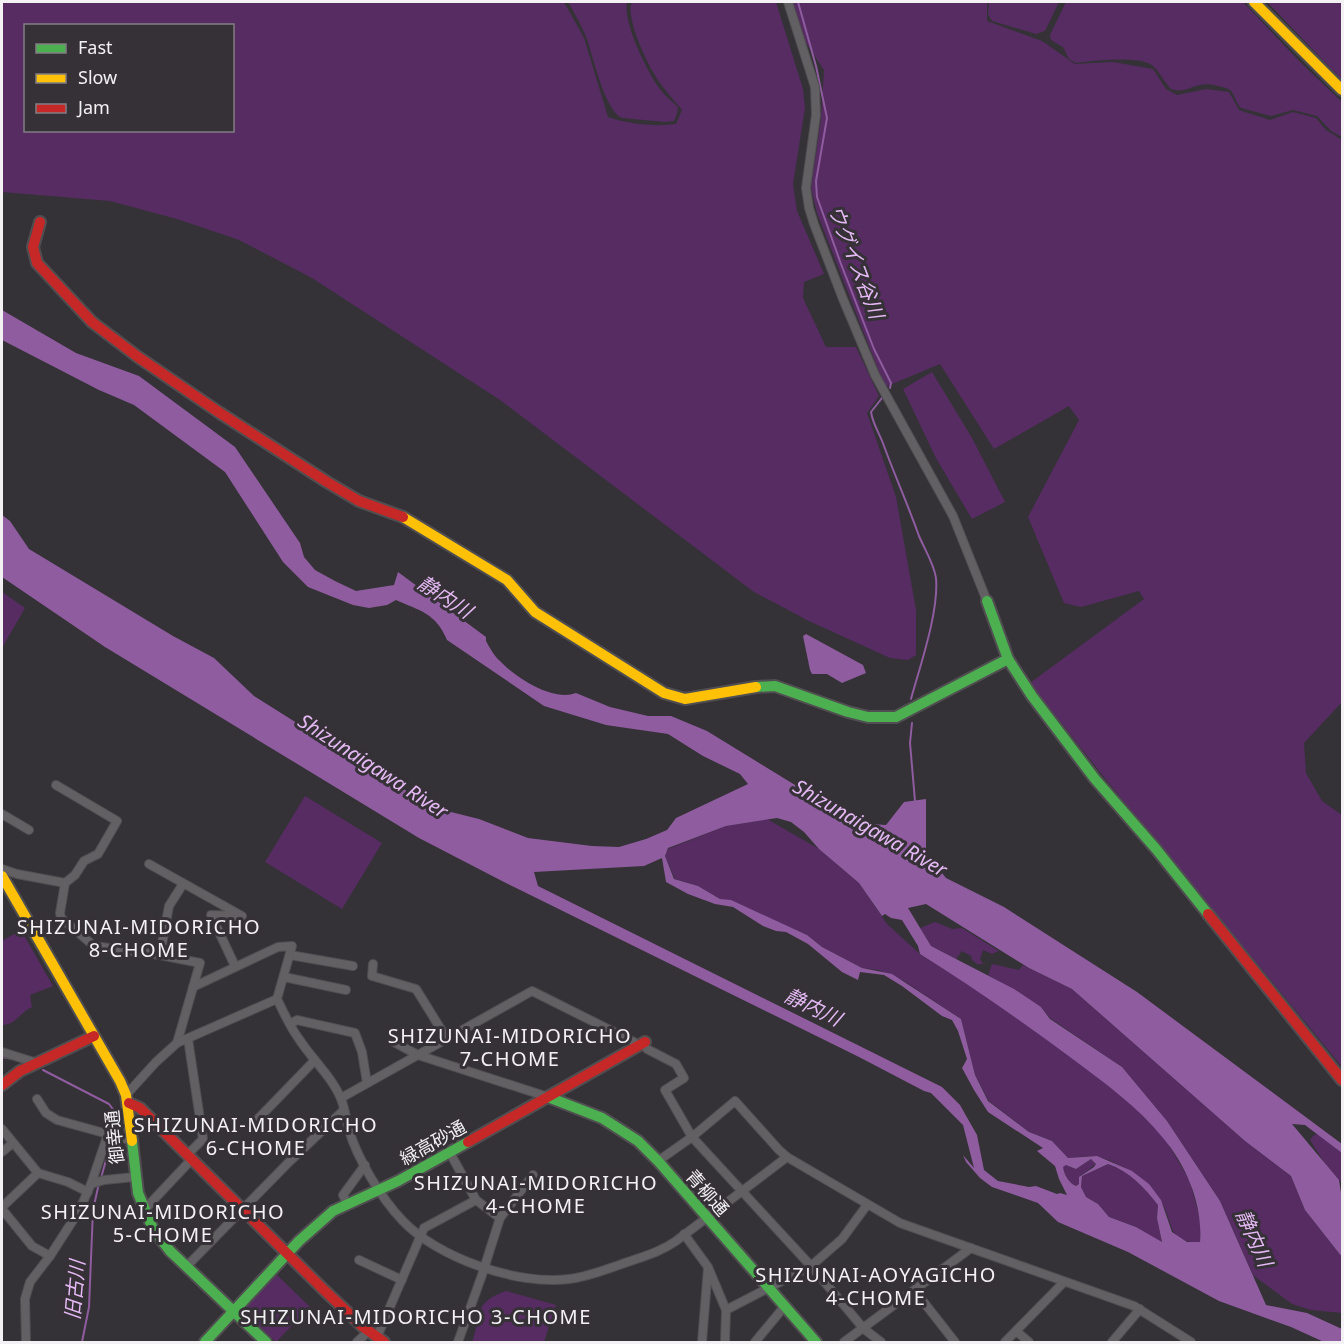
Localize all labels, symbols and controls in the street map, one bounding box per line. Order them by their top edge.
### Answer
legend [24,24,234,132]
text: Fast [78,35,113,59]
text: Slow [78,65,117,89]
text: Jam [76,95,110,119]
water label: ウグイス谷川 [822,201,891,324]
water label: 静内川 [413,569,479,625]
water label: Shizunaigawa River [293,707,454,825]
water label: Shizunaigawa River [788,773,953,883]
district label: SHIZUNAI-MIDORICHO 8-CHOME [17,913,261,963]
water label: 静内川 [780,981,848,1033]
district label: SHIZUNAI-MIDORICHO 7-CHOME [388,1022,632,1072]
street label: 御幸通 [99,1109,129,1165]
district label: SHIZUNAI-MIDORICHO 6-CHOME [134,1111,378,1161]
street label: 緑高砂通 [395,1114,470,1170]
street label: 青柳通 [681,1164,735,1221]
district label: SHIZUNAI-MIDORICHO 4-CHOME [414,1169,658,1219]
district label: SHIZUNAI-MIDORICHO 5-CHOME [41,1198,285,1248]
water label: 静内川 [1230,1205,1280,1273]
water label: 旧古川 [58,1257,91,1321]
district label: SHIZUNAI-AOYAGICHO 4-CHOME [755,1261,997,1311]
district label: SHIZUNAI-MIDORICHO 3-CHOME [240,1303,592,1330]

